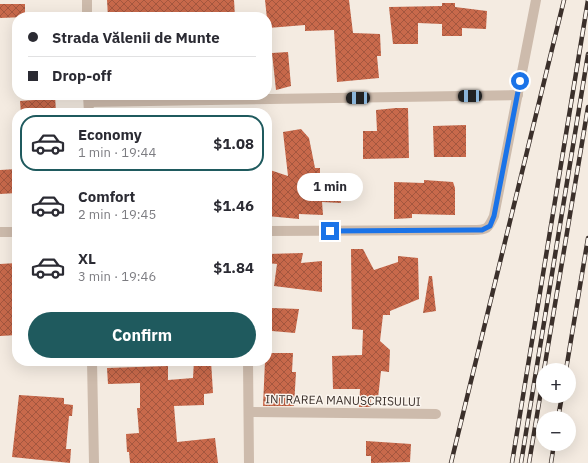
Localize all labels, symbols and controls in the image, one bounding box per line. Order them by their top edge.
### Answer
text: Strada Vălenii de Munte [52,28,220,47]
text: Drop-off [52,66,112,85]
route start [511,72,529,90]
car [458,90,482,102]
car [346,92,370,104]
icon: car [30,125,66,161]
text: Economy [78,125,142,144]
text: $1.08 [213,134,254,153]
text: 1 min · 19:44 [78,144,156,161]
callout: 1 min [297,173,363,201]
text: 1 min [313,178,347,195]
icon: car [30,187,66,223]
text: Comfort [78,187,135,206]
text: $1.46 [213,196,254,215]
text: 2 min · 19:45 [78,206,156,223]
route end [321,222,339,240]
icon: car [30,249,66,285]
text: XL [78,249,96,268]
text: $1.84 [213,258,254,277]
text: 3 min · 19:46 [78,268,156,285]
button: Confirm [28,312,256,358]
map controls [536,363,576,451]
button: + [536,363,576,403]
street label: INTRAREA MANUSCRISULUI [265,391,421,409]
button: − [536,411,576,451]

